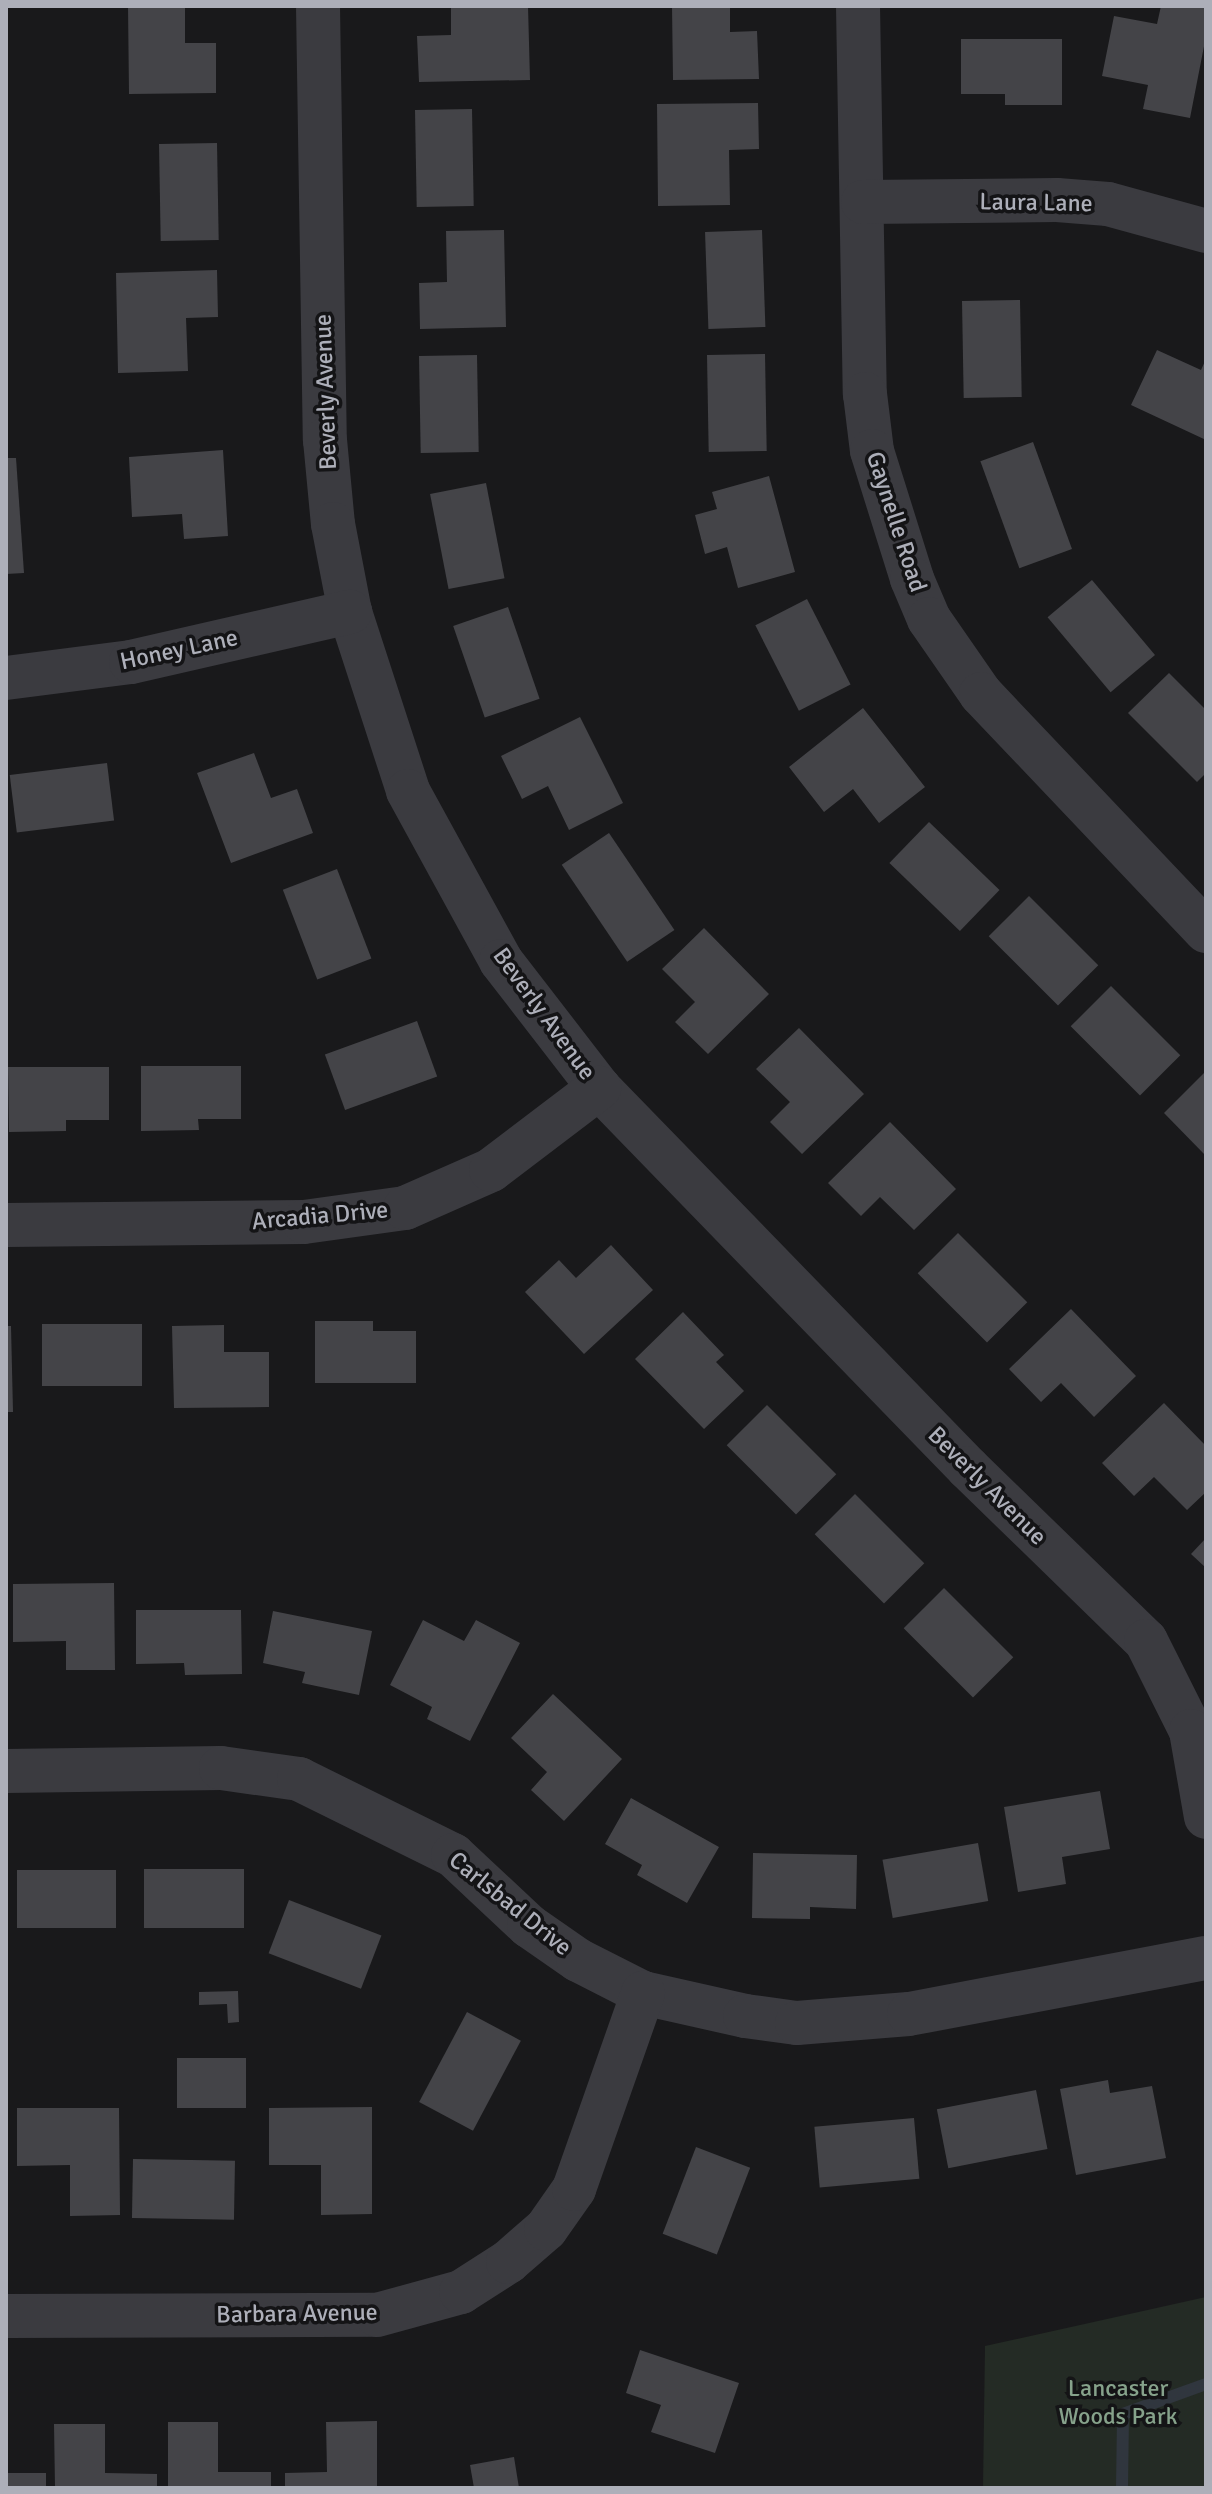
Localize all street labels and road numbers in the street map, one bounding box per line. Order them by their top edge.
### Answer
street label: Laura Lane [979,188,1093,218]
street label: Beverly Avenue [309,314,343,470]
street label: Gaynelle Road [860,448,932,596]
street label: Honey Lane [118,623,240,677]
street label: Beverly Avenue [486,942,602,1086]
street label: Arcadia Drive [251,1196,389,1236]
street label: Beverly Avenue [922,1421,1052,1551]
street label: Carlsbad Drive [443,1846,577,1962]
street label: Barbara Avenue [216,2298,378,2330]

